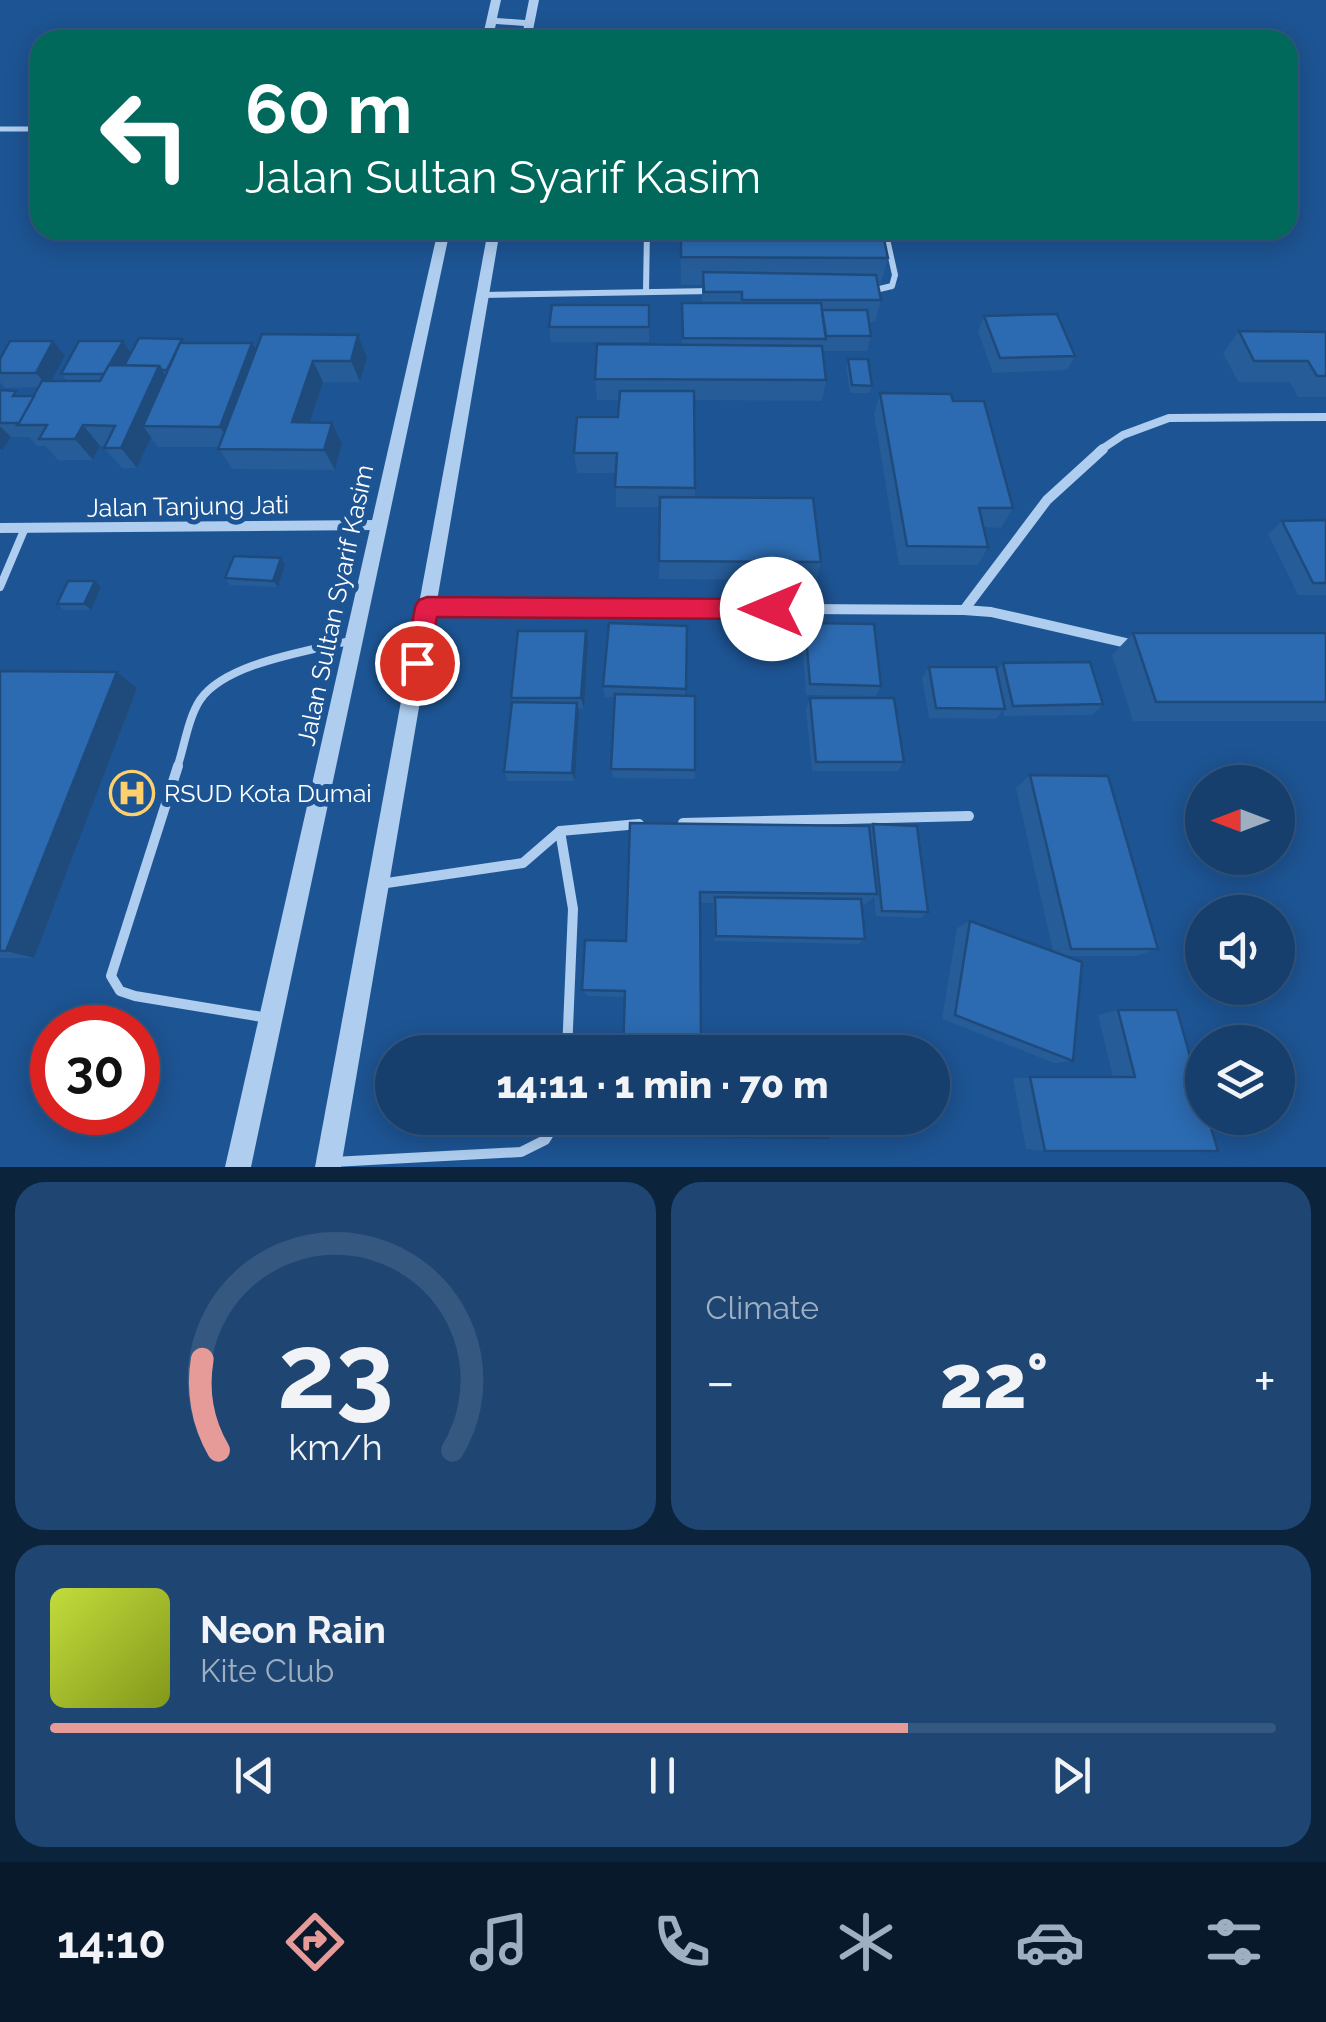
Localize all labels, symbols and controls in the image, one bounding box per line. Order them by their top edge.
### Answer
text: 60 m [245,67,412,149]
icon: left [80,70,210,200]
text: Jalan Sultan Syarif Kasim [245,151,761,204]
street label: Jalan Sultan Syarif Kasim [291,462,379,748]
street label: Jalan Tanjung Jati [87,489,289,523]
position arrow [720,557,824,661]
pin [375,621,460,706]
icon: arrive [390,636,445,691]
north arrow [1185,765,1295,875]
map controls [1185,765,1295,1135]
hospital icon: RSUD Kota Dumai [109,770,155,816]
place label: RSUD Kota Dumai [164,778,372,808]
button: sound [1185,895,1295,1005]
speed limit sign: 30 [30,1005,160,1135]
button: layers [1185,1025,1295,1135]
text: 14:11 · 1 min · 70 m [496,1062,829,1107]
text: Climate [706,1289,819,1326]
text: 23 [277,1310,394,1432]
text: 22° [940,1337,1049,1426]
text: − [706,1349,735,1414]
text: + [1253,1349,1276,1414]
text: km/h [288,1426,382,1468]
text: Neon Rain [200,1607,386,1652]
text: Kite Club [200,1652,334,1689]
icon: previous [227,1748,282,1803]
icon: pause [635,1748,690,1803]
icon: next [1044,1748,1099,1803]
icon: directions [280,1907,350,1977]
icon: music [464,1907,534,1977]
icon: phone [647,1907,717,1977]
icon: climate [831,1907,901,1977]
icon: car [1015,1907,1085,1977]
icon: filters [1199,1907,1269,1977]
text: 14:10 [57,1916,166,1969]

